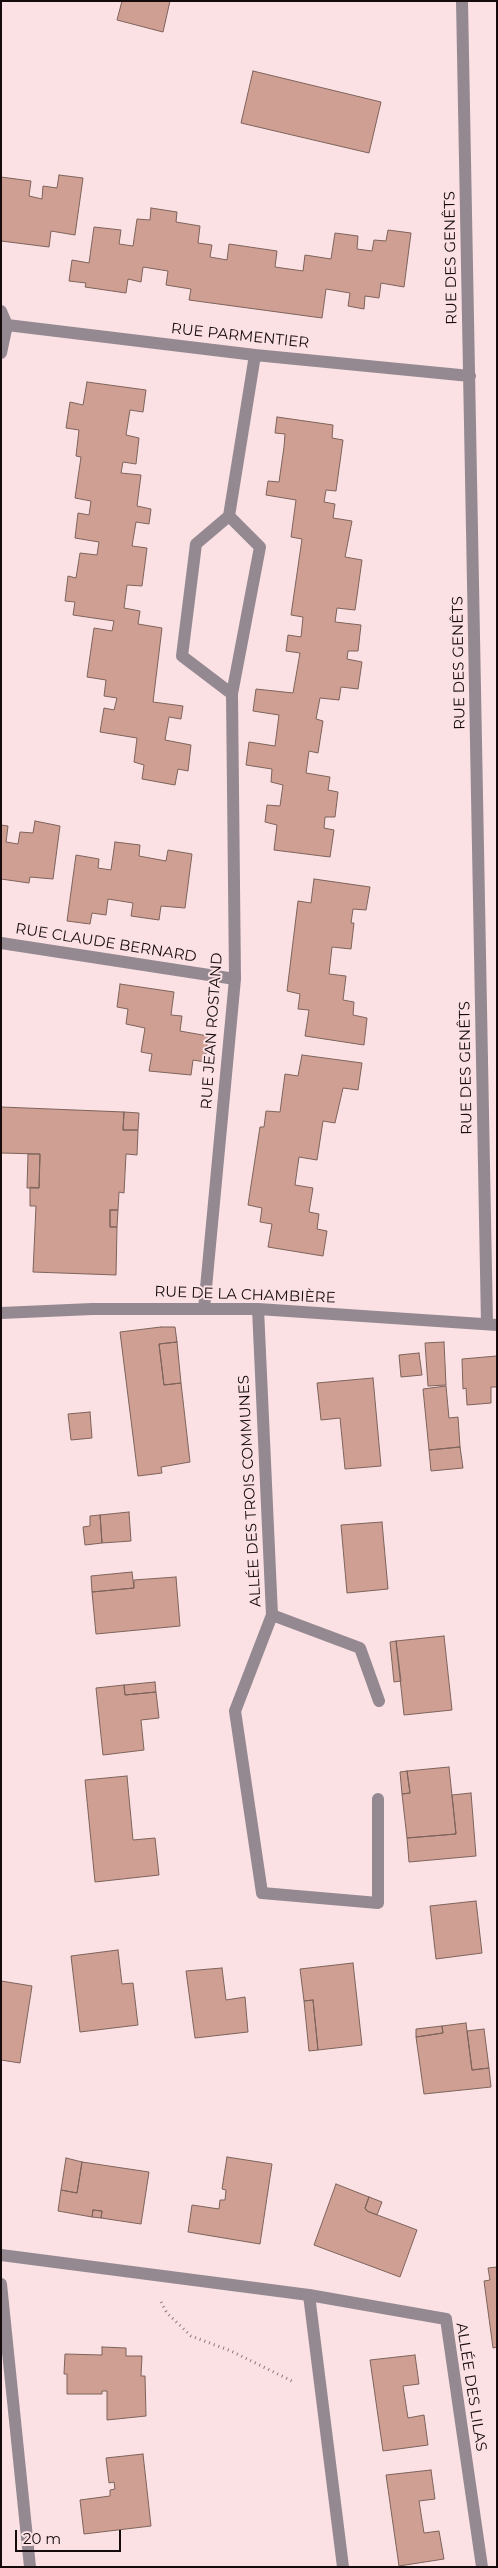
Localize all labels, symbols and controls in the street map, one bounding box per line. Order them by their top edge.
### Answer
street label: RUE DES GENÊTS [441,191,461,325]
street label: RUE PARMENTIER [170,320,310,352]
street label: RUE DES GENÊTS [449,596,469,730]
street label: RUE CLAUDE BERNARD [14,920,198,966]
street label: RUE JEAN ROSTAND [198,952,226,1110]
street label: RUE DES GENÊTS [456,1001,476,1135]
street label: RUE DE LA CHAMBIÈRE [154,1283,336,1307]
street label: ALLÉE DES TROIS COMMUNES [235,1374,265,1608]
street label: ALLÉE DES LILAS [452,2321,490,2453]
scale bar [18,2520,124,2552]
text: 20 m [23,2529,61,2548]

